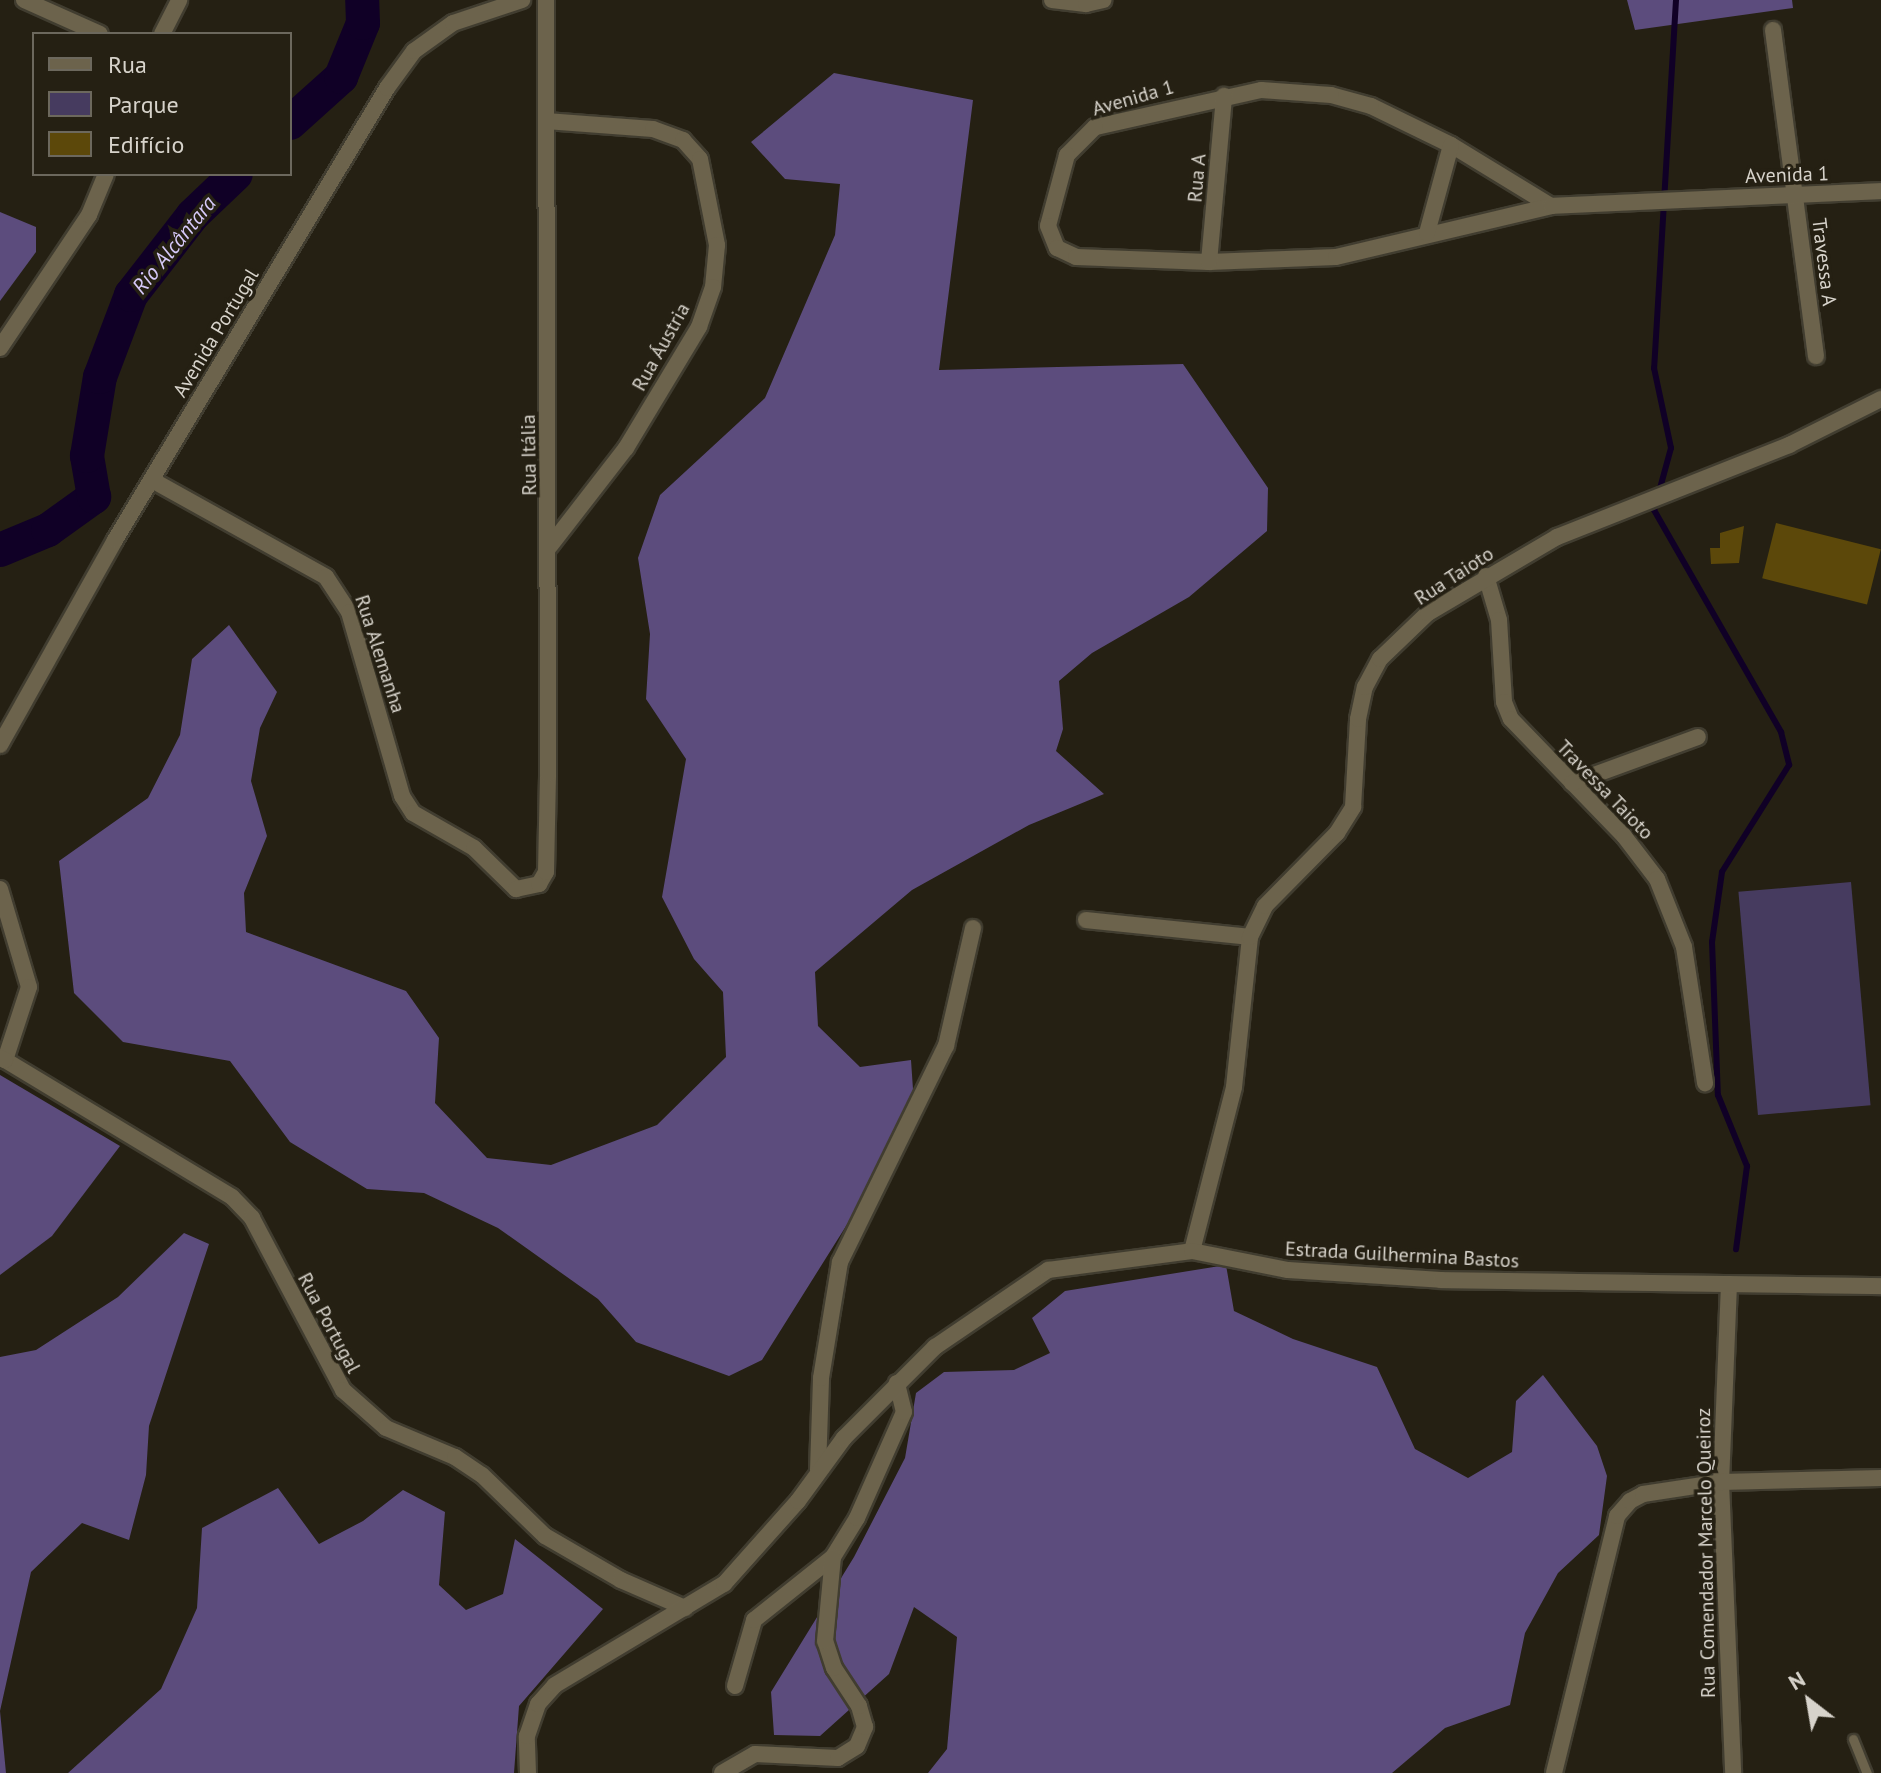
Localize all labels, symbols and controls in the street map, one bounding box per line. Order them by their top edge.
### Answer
legend [32,32,292,176]
text: Rua [108,49,147,80]
street label: Avenida 1 [1089,75,1177,121]
text: Parque [108,89,179,120]
text: Edifício [108,129,184,160]
street label: Rua A [1183,152,1211,204]
street label: Avenida 1 [1745,162,1829,188]
water label: Rio Alcântara [126,190,222,300]
street label: Travessa A [1807,216,1841,308]
street label: Avenida Portugal [168,264,264,402]
street label: Rua Áustria [627,299,695,395]
street label: Rua Itália [516,414,542,496]
street label: Rua Taioto [1410,541,1498,611]
street label: Rua Alemanha [350,592,410,716]
street label: Travessa Taioto [1551,735,1659,845]
street label: Estrada Guilhermina Bastos [1284,1237,1520,1273]
street label: Rua Portugal [292,1269,366,1377]
street label: Rua Comendador Marcelo Queiroz [1691,1408,1721,1698]
north arrow [1769,1661,1849,1741]
text: N [1783,1665,1810,1696]

